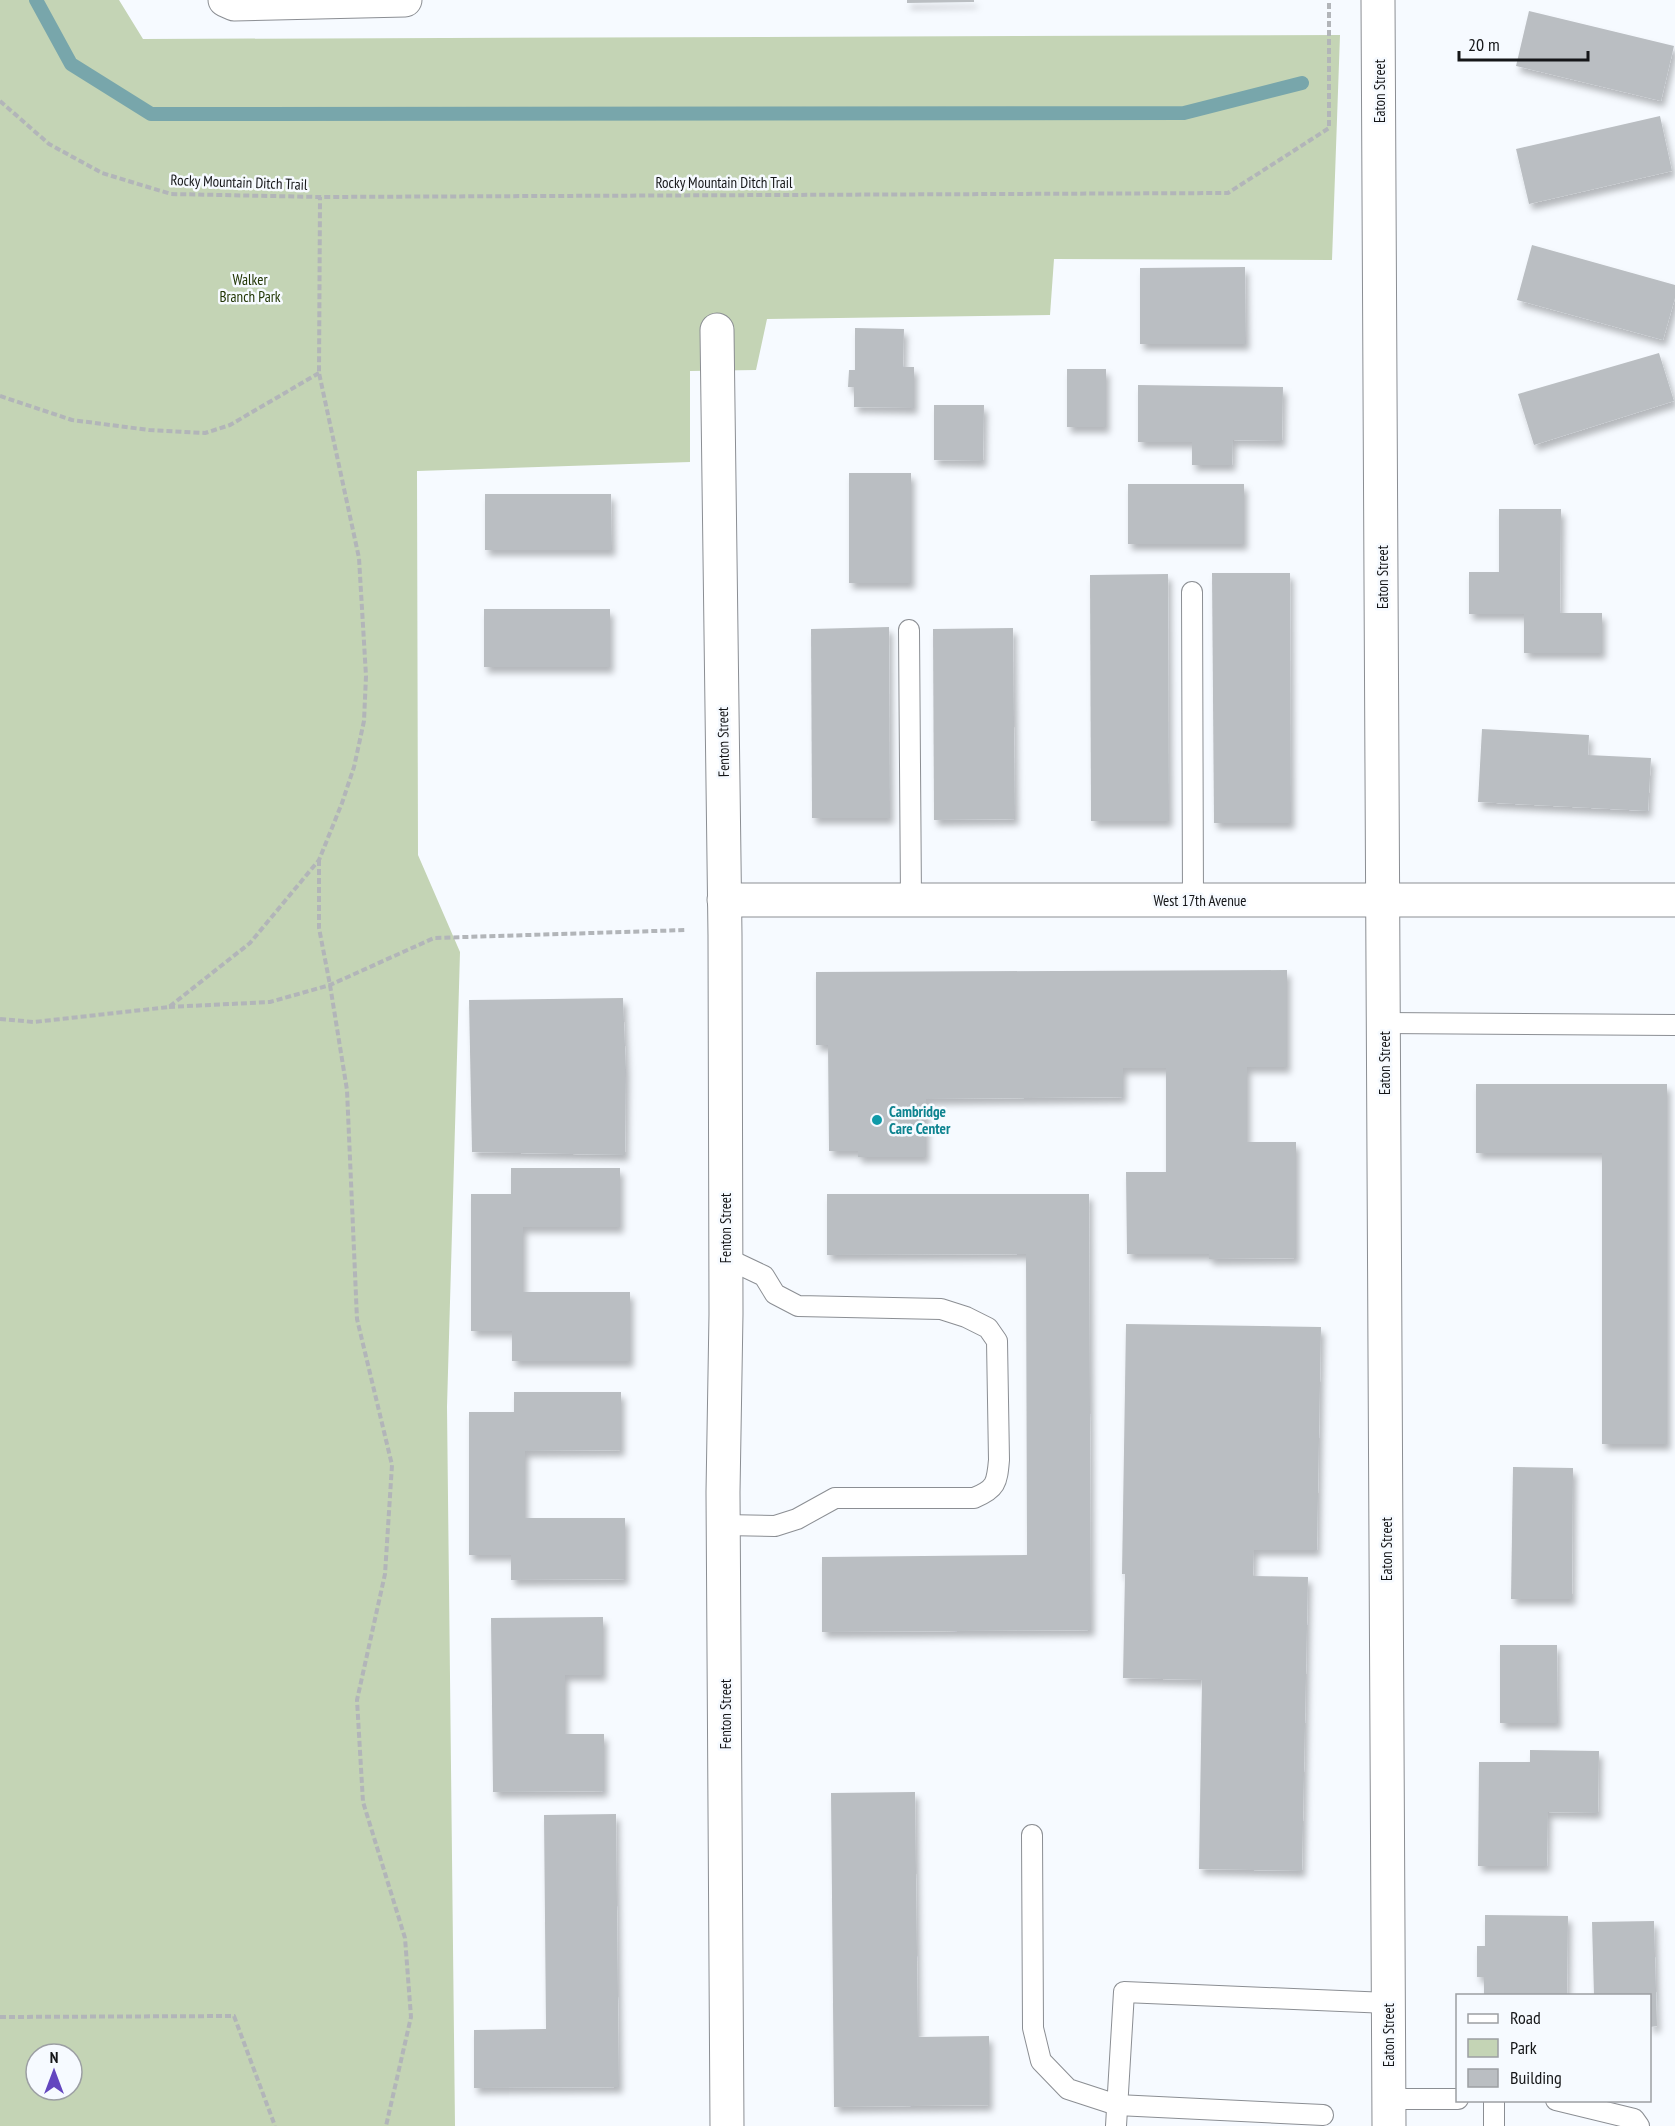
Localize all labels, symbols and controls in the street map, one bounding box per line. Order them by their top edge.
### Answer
scale bar [1459,24,1588,62]
text: 20 m [1468,33,1500,56]
street label: Eaton Street [1370,59,1389,123]
street label: Rocky Mountain Ditch Trail [170,170,308,194]
street label: Rocky Mountain Ditch Trail [655,173,793,192]
park label: Walker Branch Park [219,270,281,306]
street label: Eaton Street [1373,545,1392,609]
street label: Fenton Street [713,707,733,777]
street label: West 17th Avenue [1154,891,1246,910]
street label: Eaton Street [1375,1031,1394,1095]
place label: Cambridge Care Center [889,1102,951,1138]
marker: Cambridge Care Center [870,1113,884,1127]
street label: Fenton Street [716,1193,735,1263]
street label: Eaton Street [1377,1517,1396,1581]
street label: Fenton Street [716,1679,735,1749]
legend [1456,1994,1651,2102]
street label: Eaton Street [1379,2003,1398,2067]
text: Road [1510,2006,1541,2029]
text: Park [1510,2036,1537,2059]
north arrow [24,2042,84,2102]
text: N [50,2047,58,2067]
text: Building [1510,2066,1562,2089]

